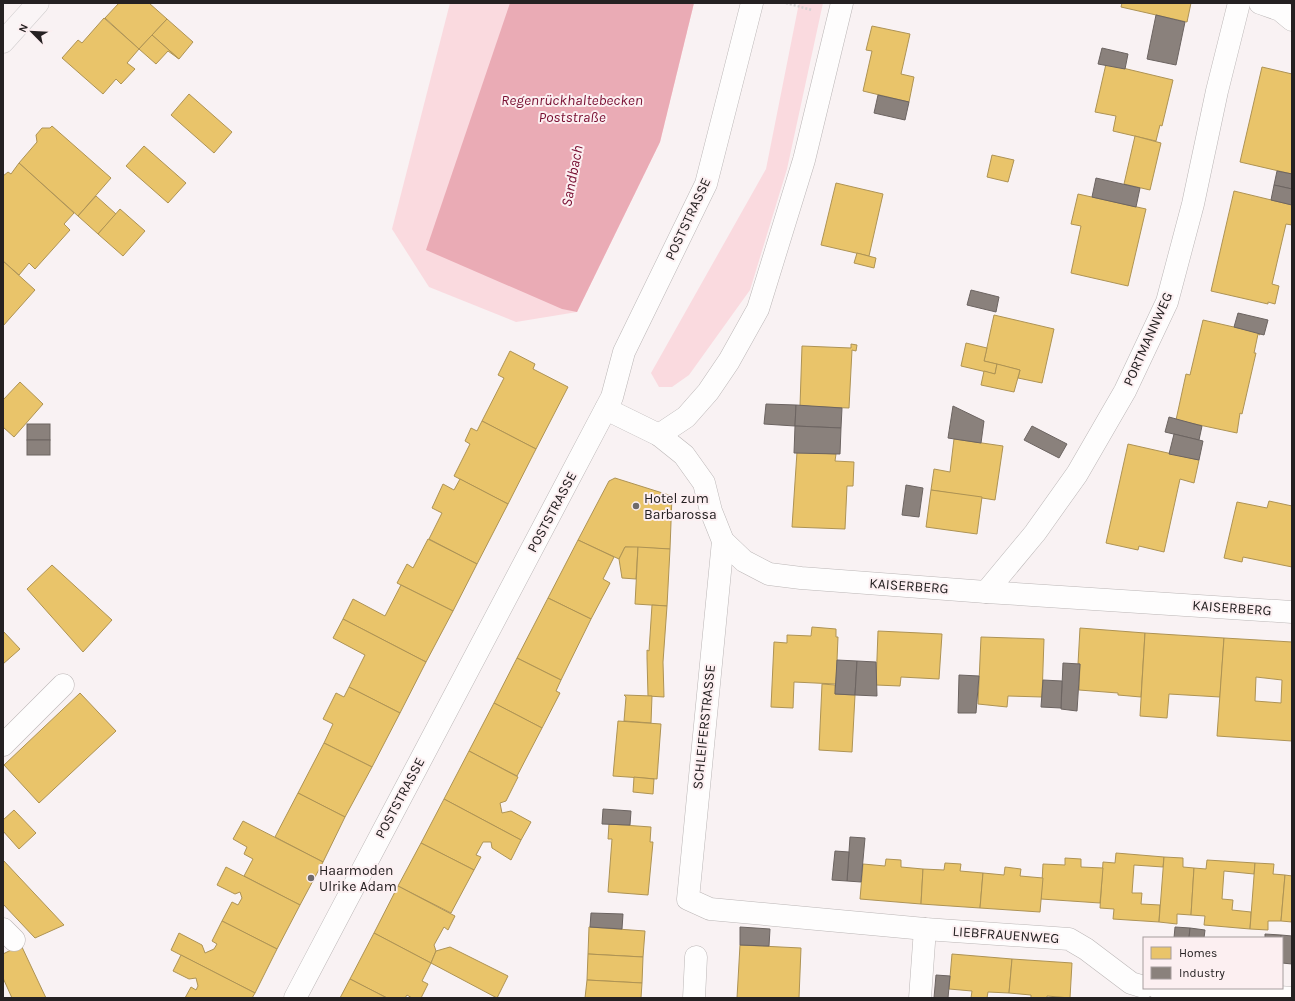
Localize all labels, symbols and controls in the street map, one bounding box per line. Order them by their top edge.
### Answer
north arrow [12,12,52,52]
text: N [16,22,31,34]
water label: Regenrückhaltebecken Poststraße [501,91,643,126]
water label: Sandbach [557,144,587,208]
street label: POSTSTRASSE [661,175,715,263]
street label: PORTMANNWEG [1120,289,1176,389]
street label: POSTSTRASSE [524,469,580,555]
place label: Hotel zum Barbarossa [644,490,717,523]
marker: Hotel zum Barbarossa [631,501,641,511]
street label: KAISERBERG [869,575,949,597]
street label: KAISERBERG [1192,597,1272,619]
street label: SCHLEIFERSTRASSE [689,664,719,790]
street label: POSTSTRASSE [372,755,428,841]
place label: Haarmoden Ulrike Adam [319,862,397,895]
marker: Haarmoden Ulrike Adam [306,873,316,883]
street label: LIEBFRAUENWEG [952,923,1060,947]
legend [1143,937,1283,989]
text: Homes [1179,946,1217,960]
text: Industry [1179,966,1225,980]

